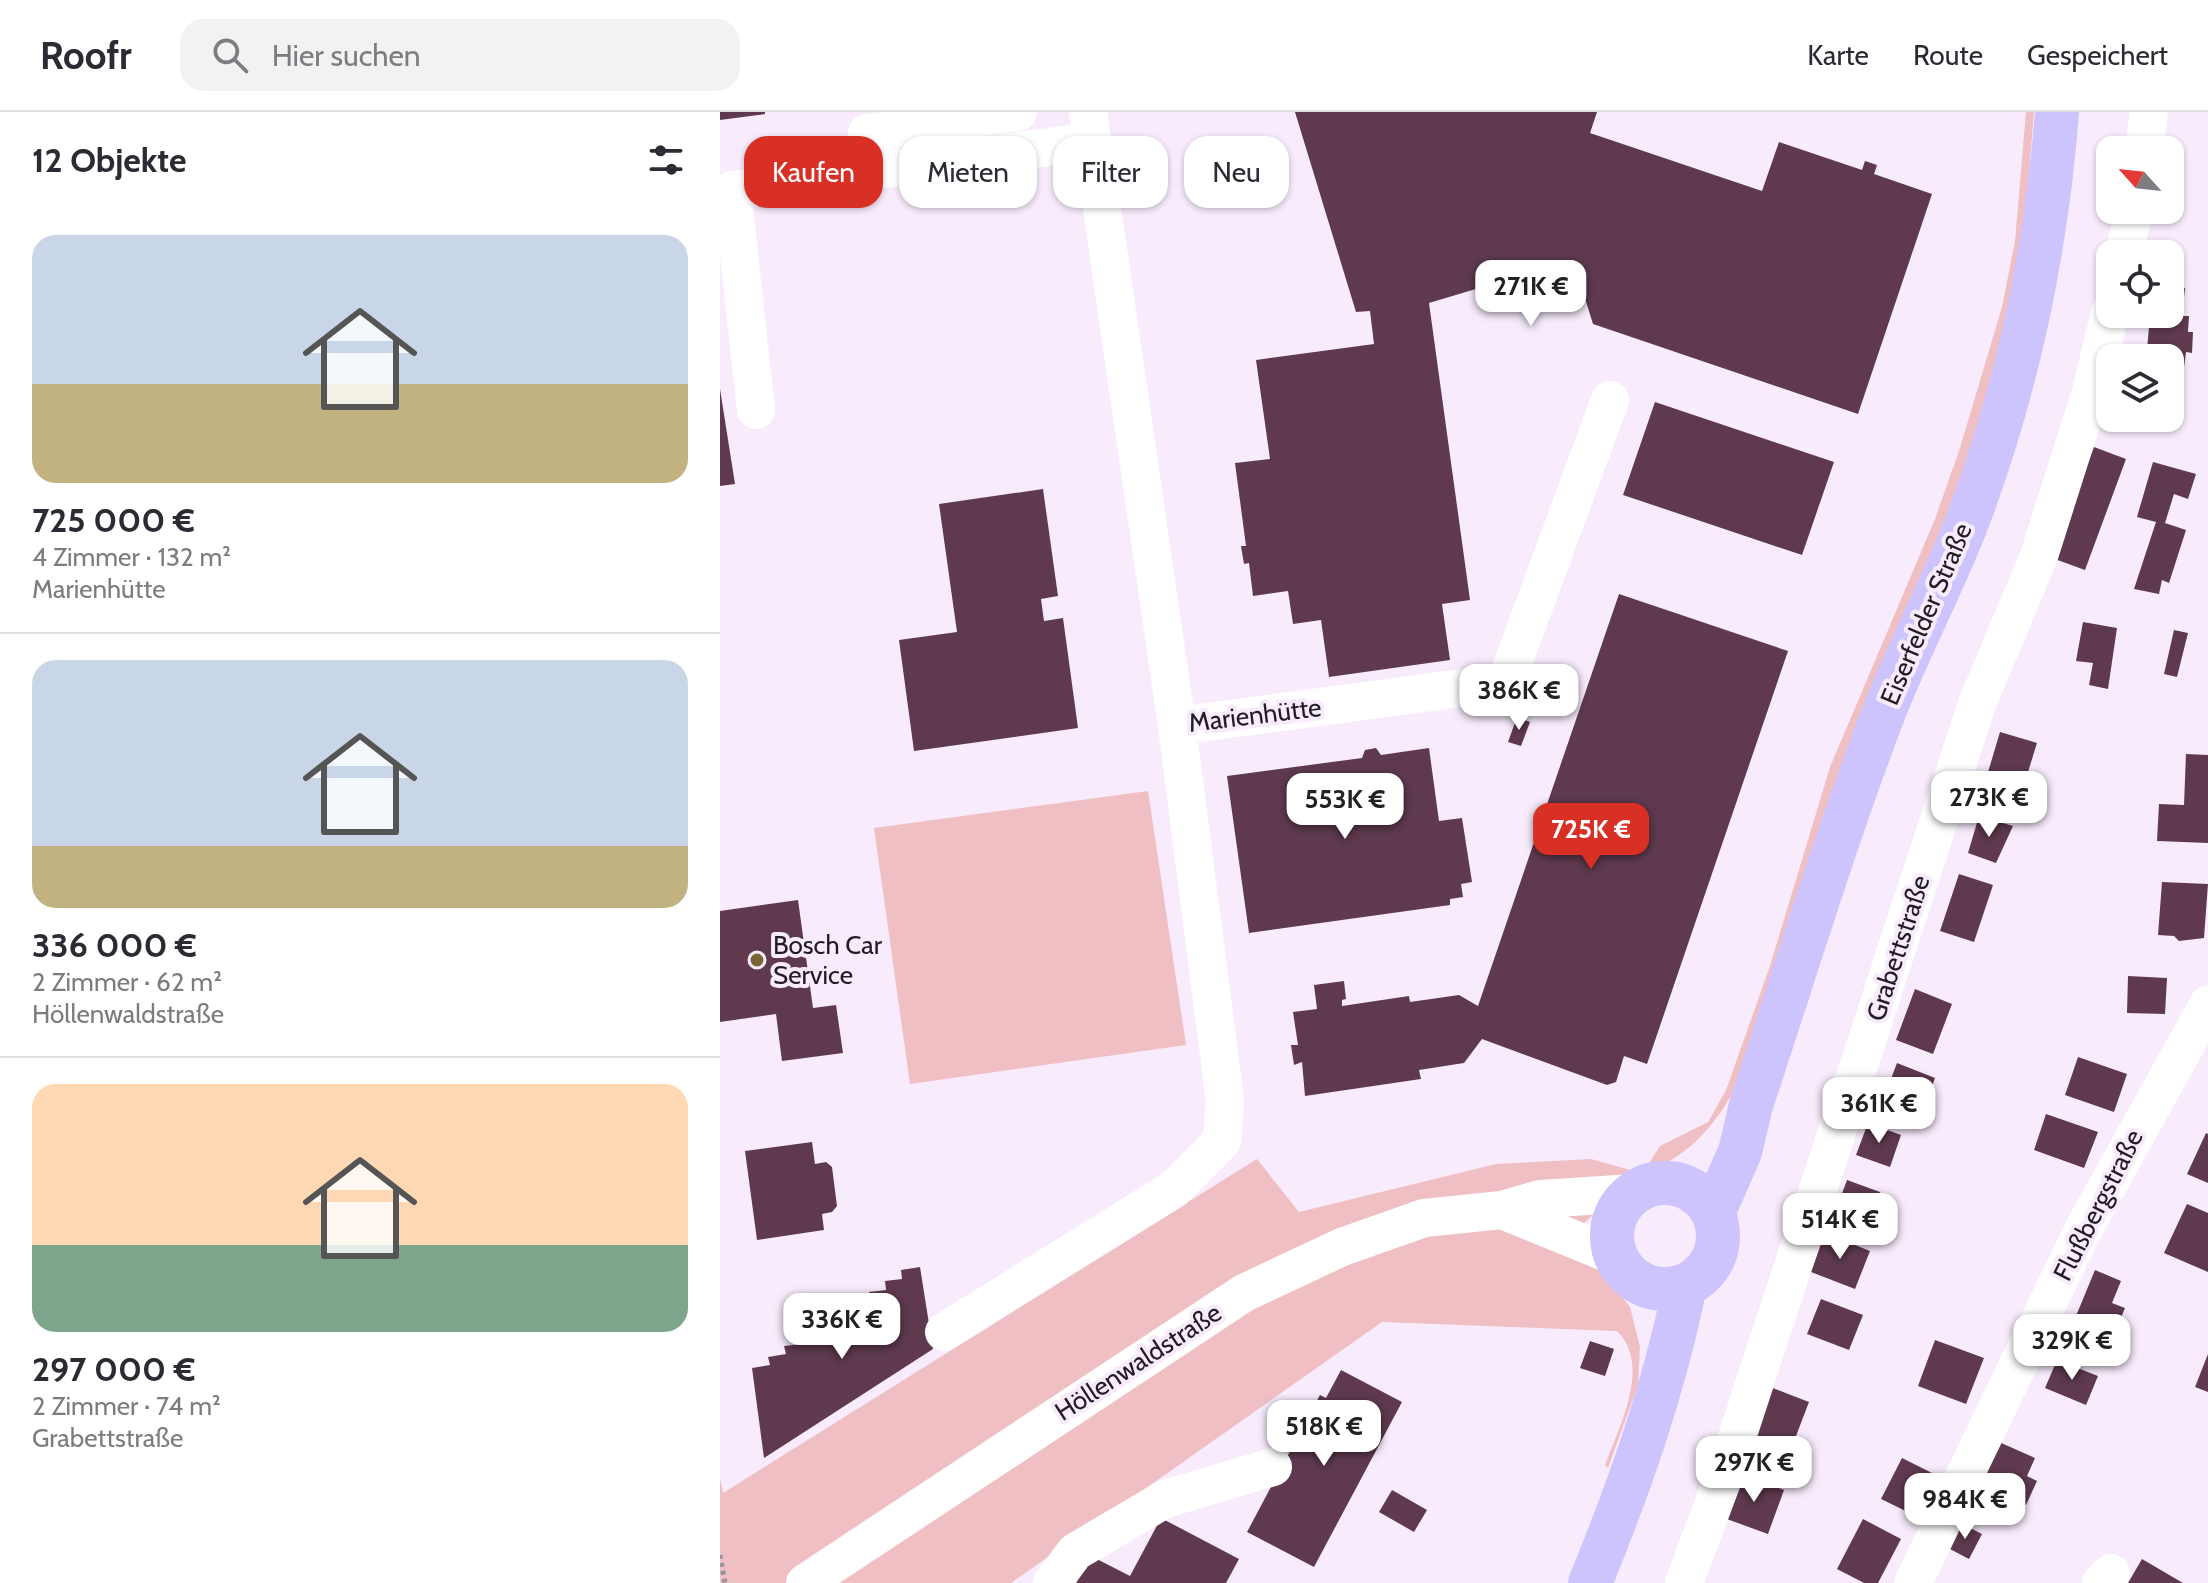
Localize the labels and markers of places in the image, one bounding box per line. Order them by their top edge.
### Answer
pin: 271K € [1466,260,1596,328]
pin: 386K € [1454,664,1584,732]
pin: 273K € [1924,771,2054,839]
pin: 553K € [1280,773,1410,841]
pin: 725K € [1526,803,1656,871]
place label: Bosch Car Service [773,929,883,991]
marker: Bosch Car Service [748,951,766,969]
pin: 361K € [1814,1077,1944,1145]
pin: 514K € [1775,1193,1905,1261]
pin: 336K € [777,1293,907,1361]
pin: 329K € [2007,1314,2137,1382]
pin: 518K € [1259,1400,1389,1468]
pin: 297K € [1689,1436,1819,1504]
pin: 984K € [1900,1473,2030,1541]

